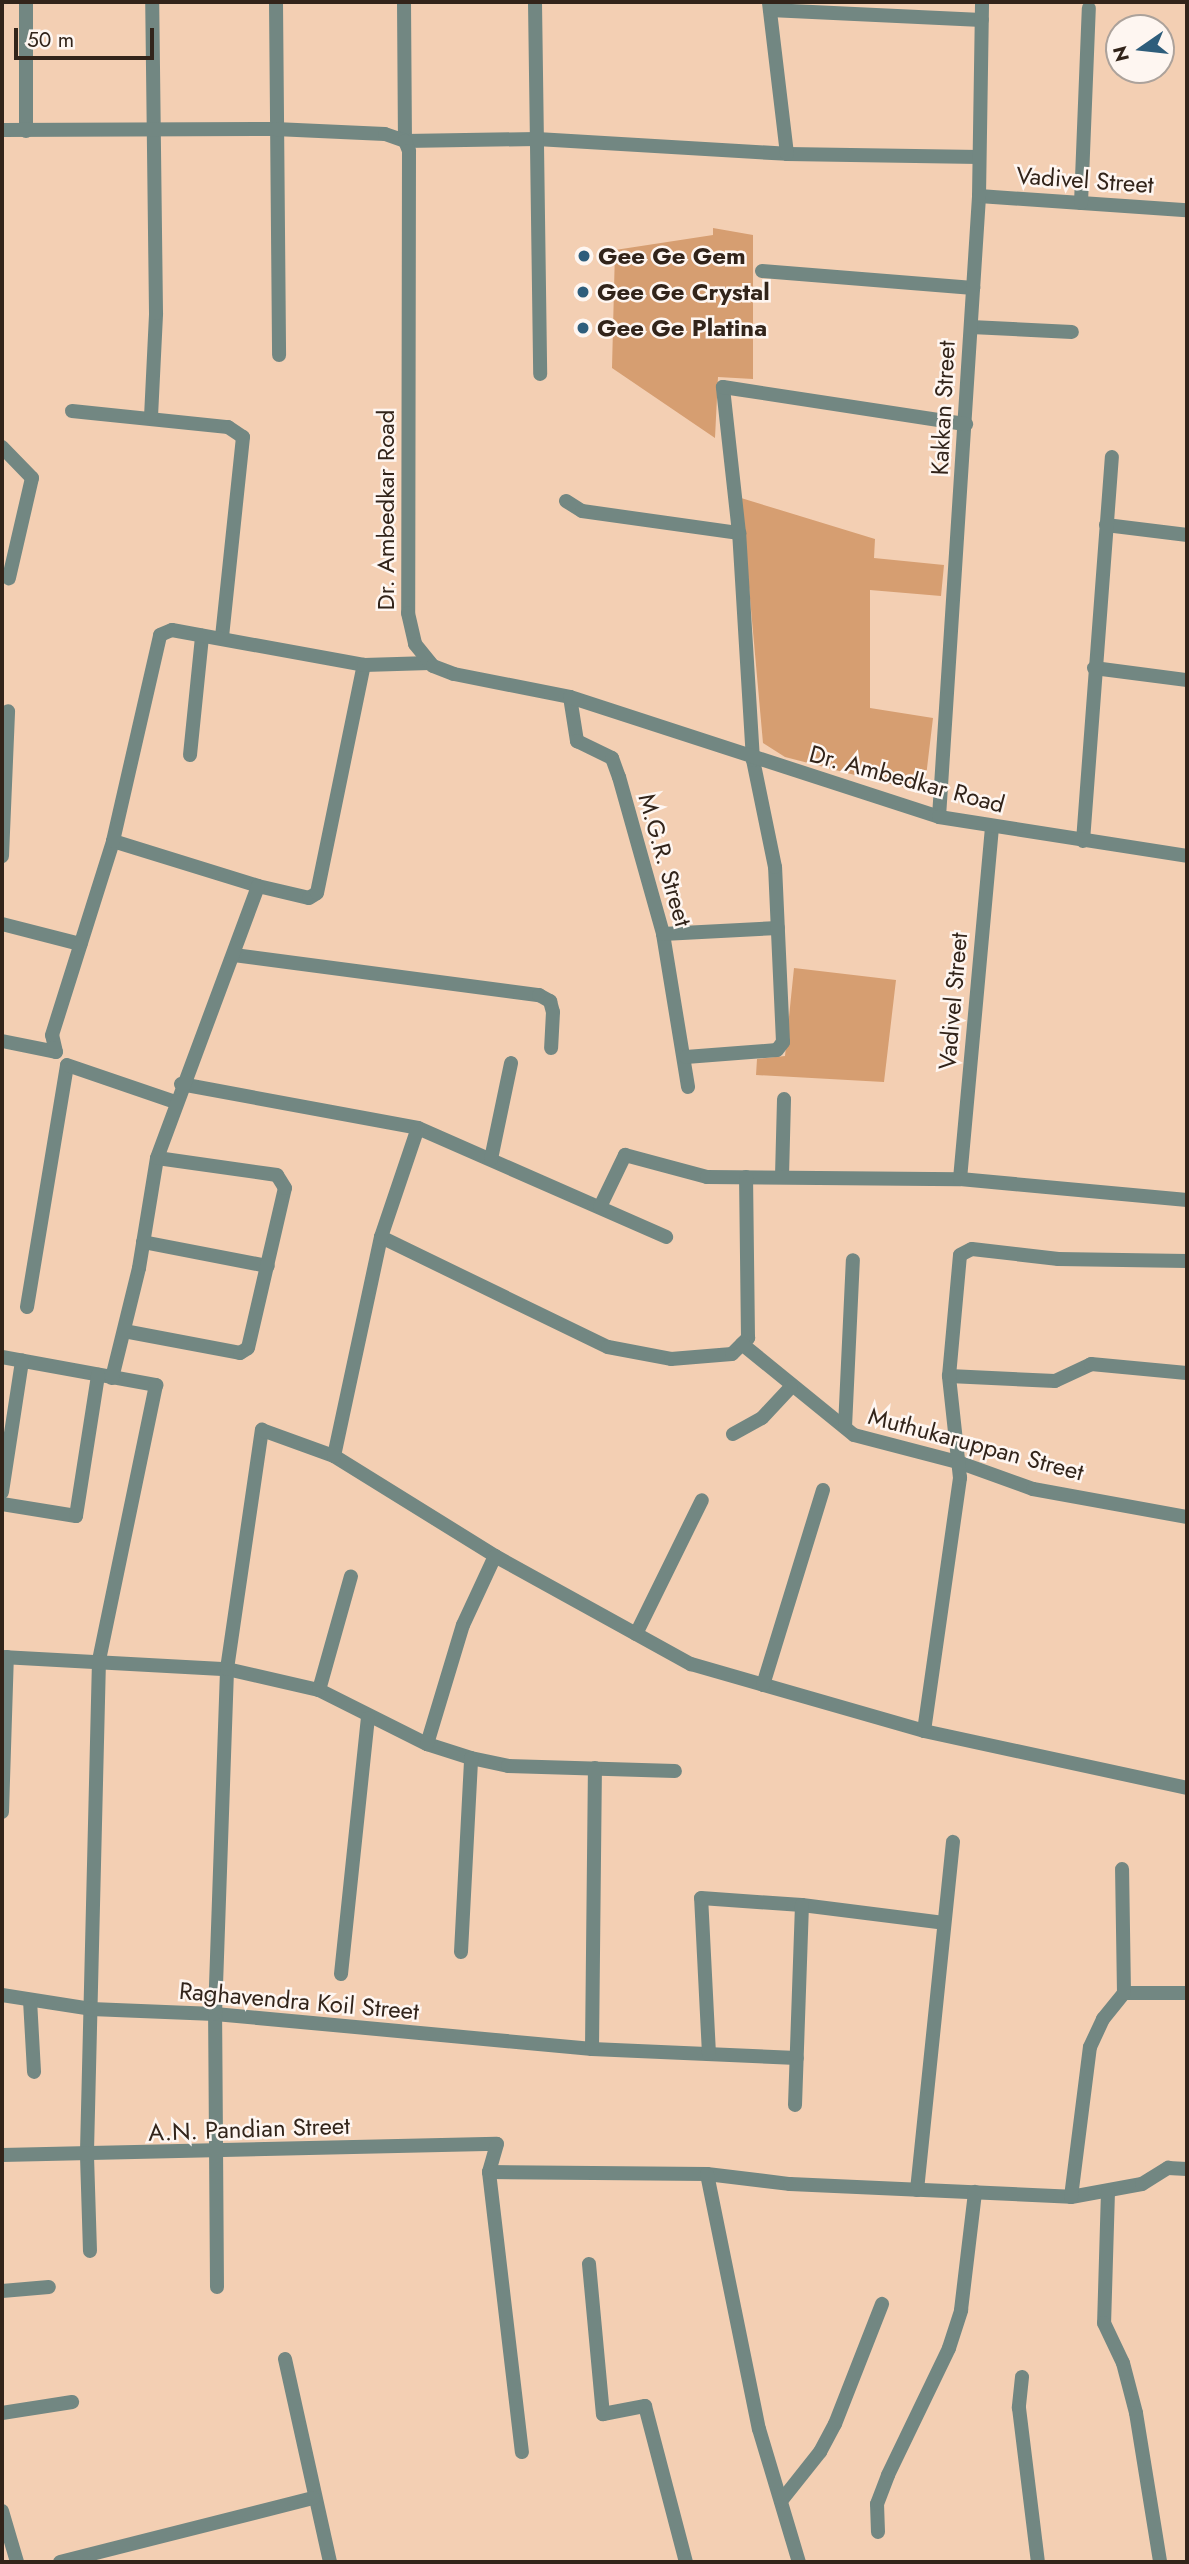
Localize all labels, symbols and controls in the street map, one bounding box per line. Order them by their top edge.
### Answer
scale bar [18,14,158,58]
north arrow [1105,14,1175,84]
text: 50 m [27,25,74,55]
text: N [1106,43,1136,64]
street label: Vadivel Street [1015,161,1155,199]
place label: Gee Ge Gem [598,242,746,270]
marker: Gee Ge Gem [576,248,592,264]
place label: Gee Ge Crystal [597,278,770,306]
marker: Gee Ge Crystal [575,284,591,300]
place label: Gee Ge Platina [597,314,767,342]
marker: Gee Ge Platina [575,320,591,336]
street label: Kakkan Street [925,340,961,476]
street label: Dr. Ambedkar Road [372,409,400,611]
street label: Dr. Ambedkar Road [806,739,1008,819]
street label: M.G.R. Street [632,790,698,930]
street label: Vadivel Street [933,931,973,1071]
street label: Muthukaruppan Street [865,1401,1087,1487]
street label: Raghavendra Koil Street [178,1976,420,2026]
street label: A.N. Pandian Street [148,2111,350,2147]

